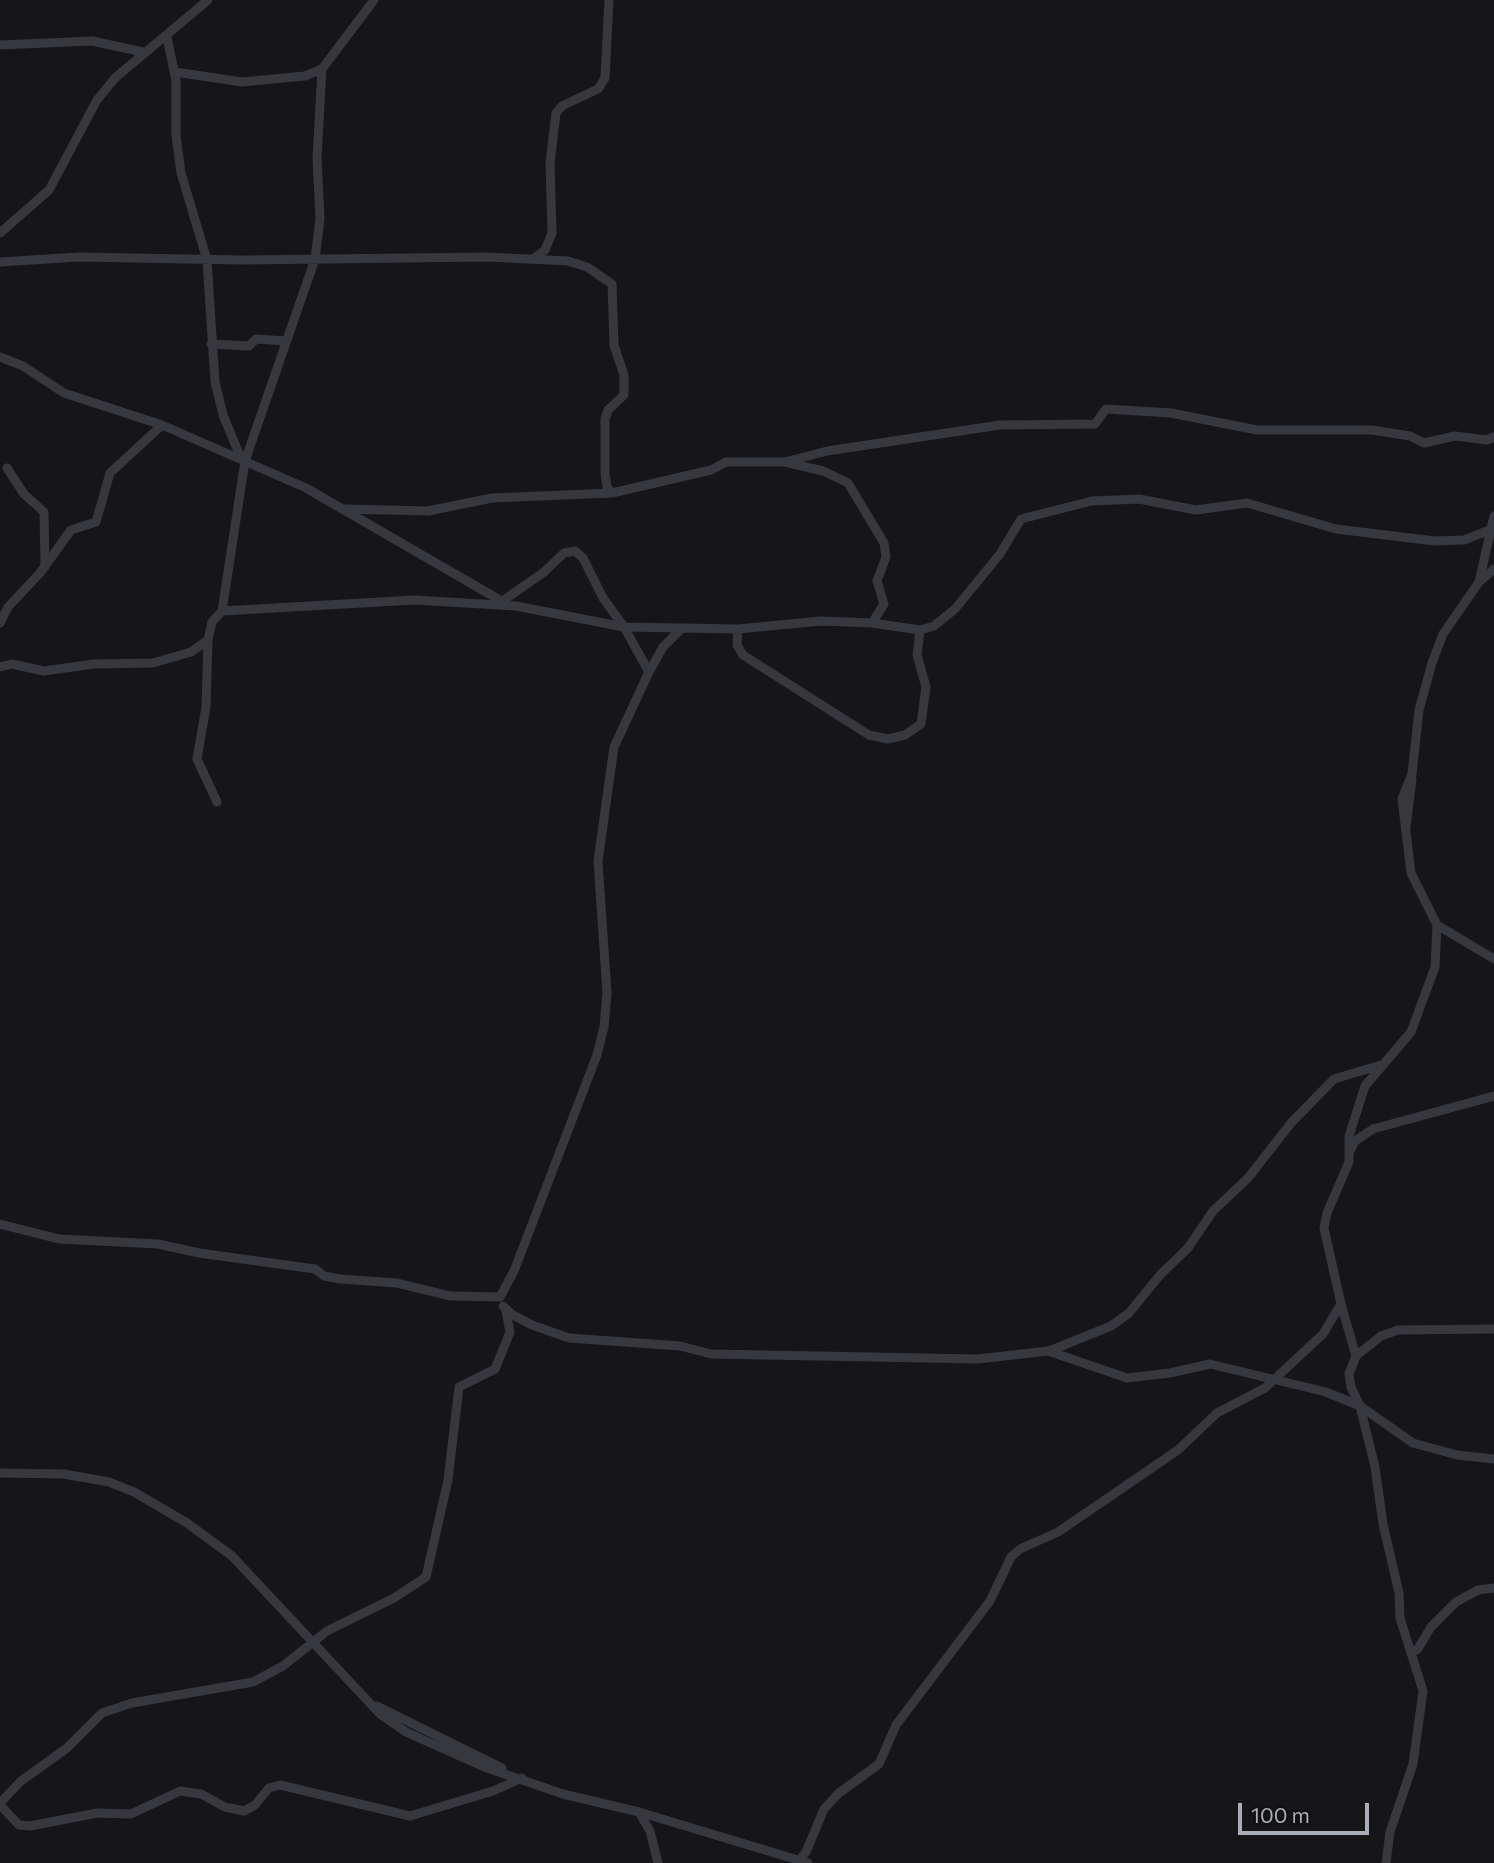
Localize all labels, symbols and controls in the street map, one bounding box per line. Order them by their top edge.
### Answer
scale bar [1242,1790,1373,1834]
text: 100 m [1251,1802,1310,1827]

